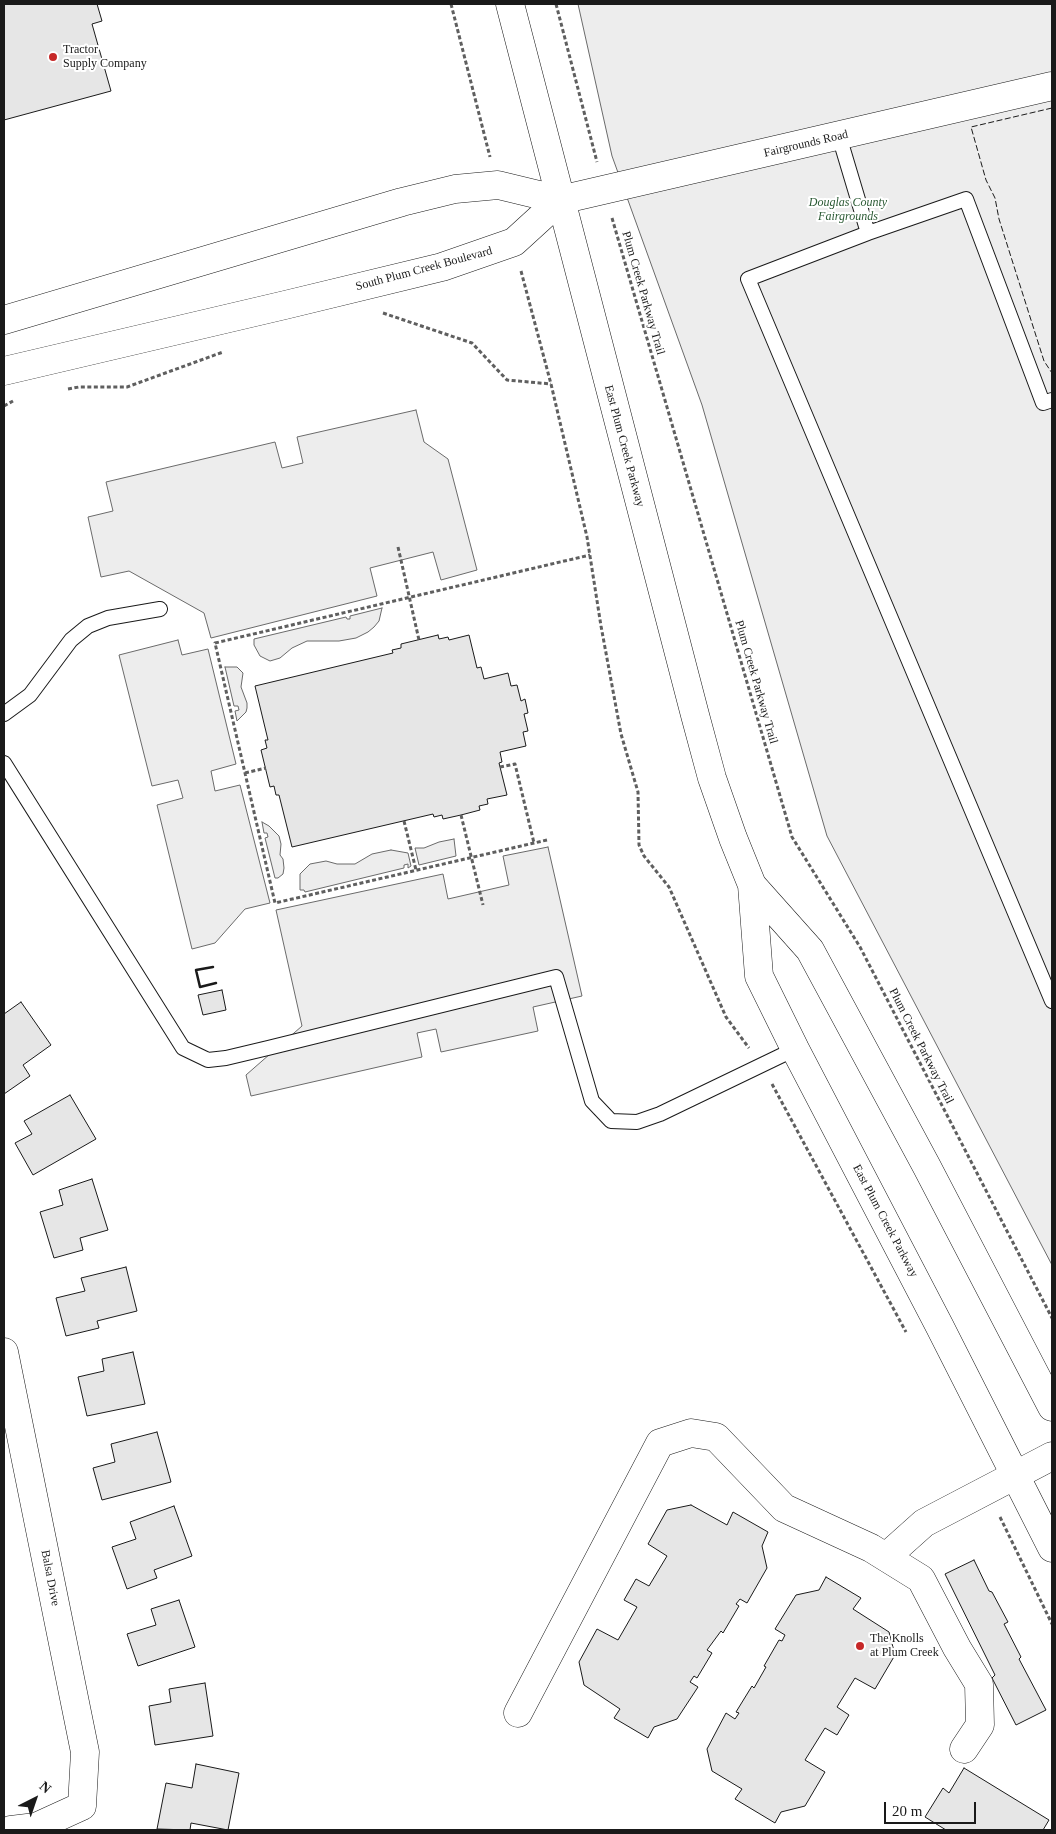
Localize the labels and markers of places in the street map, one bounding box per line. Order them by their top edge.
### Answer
place label: Tractor Supply Company [63,43,147,71]
marker: Tractor Supply Company [47,51,59,63]
place label: The Knolls at Plum Creek [870,1632,939,1660]
marker: The Knolls at Plum Creek [854,1640,866,1652]

